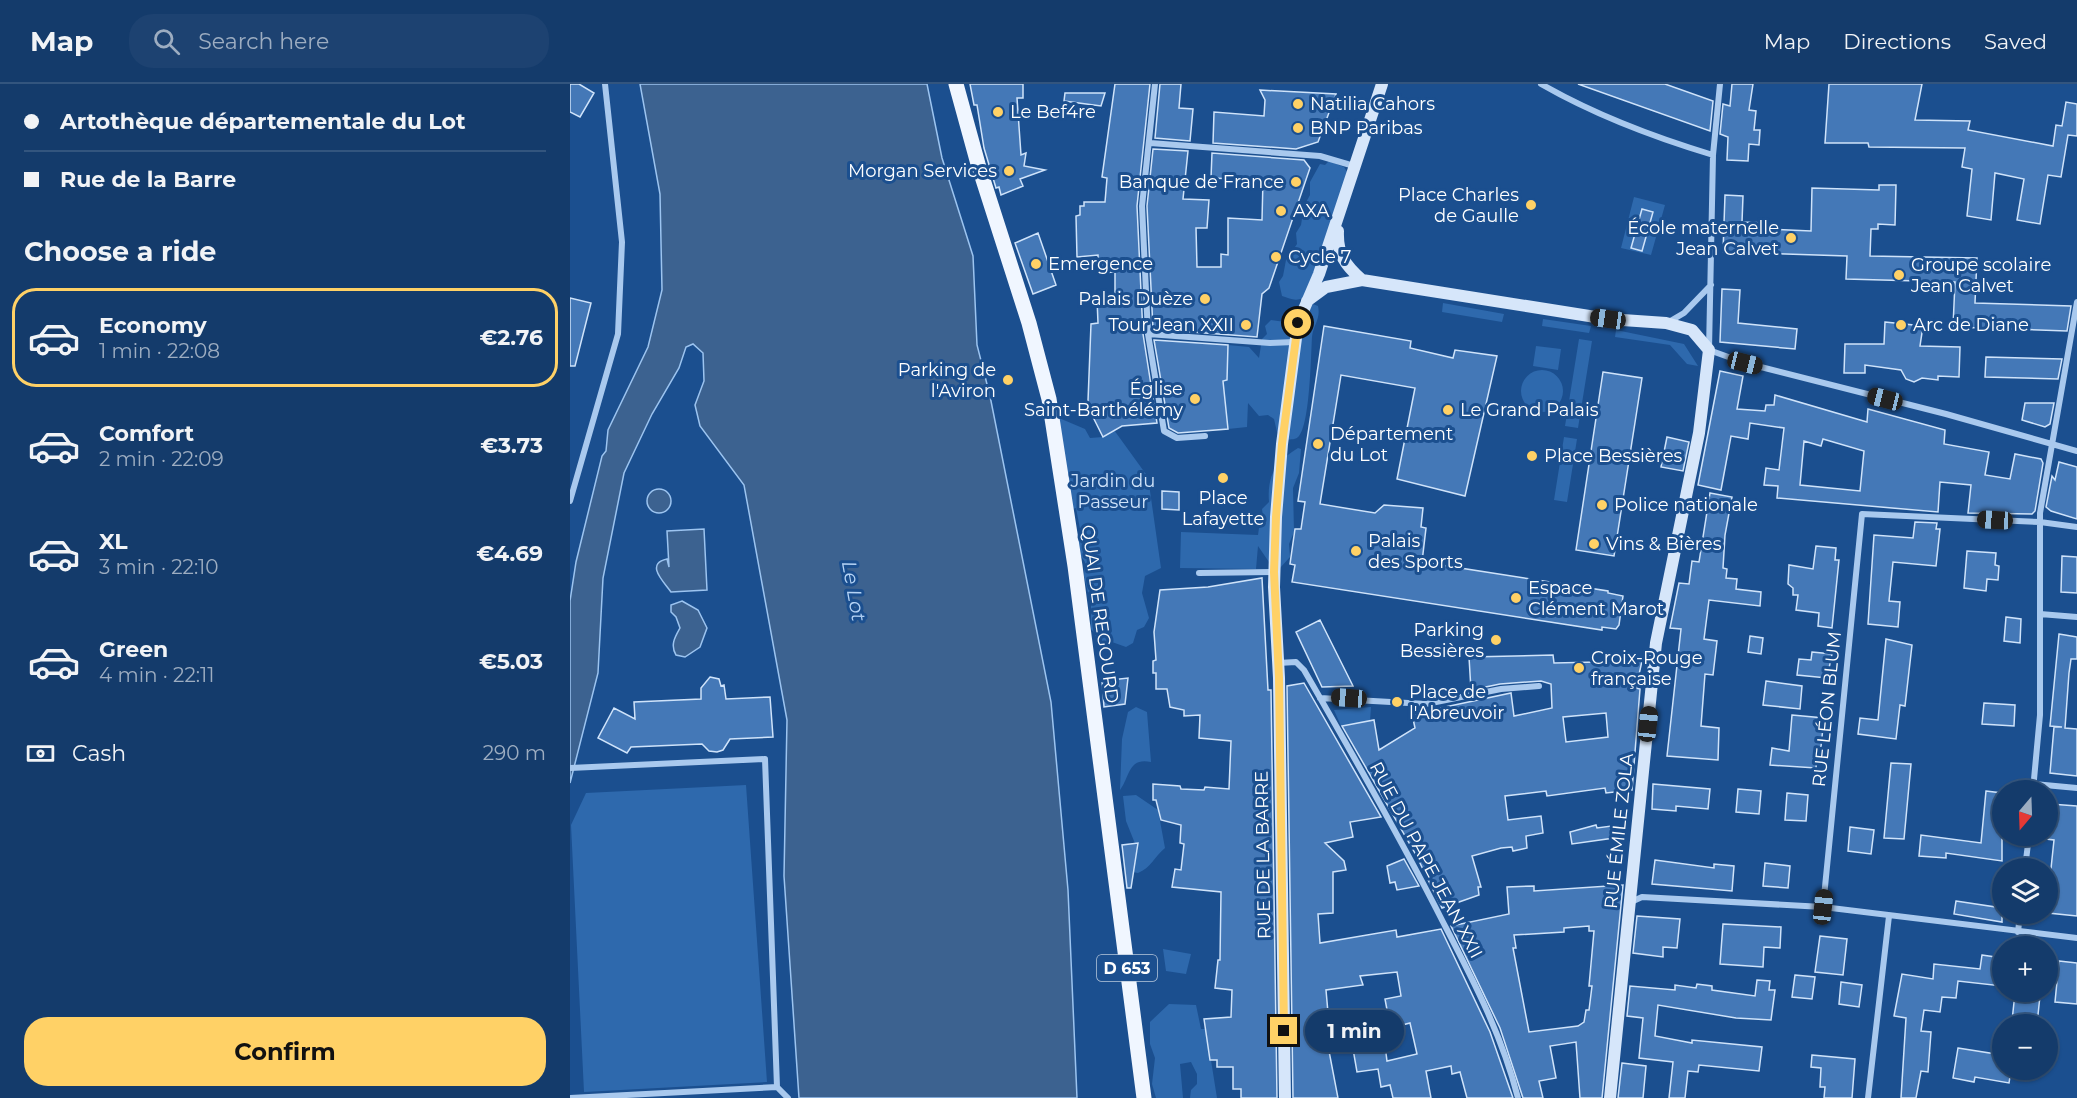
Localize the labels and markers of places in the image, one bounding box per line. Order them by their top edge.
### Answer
place label: Natilia Cahors [1310,93,1435,115]
marker: Natilia Cahors [1291,97,1305,111]
place label: Le Bef4re [1010,101,1096,123]
marker: Le Bef4re [991,105,1005,119]
place label: BNP Paribas [1310,117,1423,139]
marker: BNP Paribas [1291,121,1305,135]
place label: Morgan Services [848,160,997,182]
marker: Morgan Services [1002,164,1016,178]
place label: Banque de France [1119,171,1284,193]
marker: Banque de France [1289,175,1303,189]
place label: Place Charles de Gaulle [1398,184,1519,227]
marker: Place Charles de Gaulle [1524,198,1538,212]
place label: AXA [1293,200,1330,222]
marker: AXA [1274,204,1288,218]
place label: École maternelle Jean Calvet [1627,217,1779,260]
marker: École maternelle Jean Calvet [1784,231,1798,245]
place label: Cycle 7 [1288,246,1351,268]
marker: Cycle 7 [1269,250,1283,264]
place label: Emergence [1048,253,1153,275]
place label: Groupe scolaire Jean Calvet [1910,254,2051,297]
marker: Emergence [1029,257,1043,271]
marker: Groupe scolaire Jean Calvet [1892,268,1906,282]
place label: Palais Duèze [1078,288,1193,310]
marker: Palais Duèze [1198,292,1212,306]
place label: Tour Jean XXII [1108,314,1234,336]
place label: Arc de Diane [1913,314,2029,336]
marker: Tour Jean XXII [1239,318,1253,332]
marker: Arc de Diane [1894,318,1908,332]
place label: Parking de l'Aviron [898,359,996,402]
marker: Parking de l'Aviron [1001,373,1015,387]
place label: Église Saint-Barthélémy [1024,378,1183,421]
marker: Église Saint-Barthélémy [1188,392,1202,406]
place label: Le Grand Palais [1460,399,1599,421]
marker: Le Grand Palais [1441,403,1455,417]
place label: Département du Lot [1330,423,1453,466]
marker: Département du Lot [1311,437,1325,451]
place label: Place Bessières [1544,445,1683,467]
marker: Place Bessières [1525,449,1539,463]
marker: Place Lafayette [1216,471,1230,485]
place label: Place Lafayette [1182,487,1264,530]
place label: Police nationale [1614,494,1758,516]
marker: Police nationale [1595,498,1609,512]
place label: Palais des Sports [1368,530,1463,573]
place label: Vins & Bières [1606,533,1722,555]
marker: Vins & Bières [1587,537,1601,551]
marker: Palais des Sports [1349,544,1363,558]
place label: Espace Clément Marot [1528,577,1664,620]
marker: Espace Clément Marot [1509,591,1523,605]
place label: Parking Bessières [1400,619,1484,662]
marker: Parking Bessières [1489,633,1503,647]
place label: Croix-Rouge française [1591,647,1703,690]
marker: Croix-Rouge française [1572,661,1586,675]
place label: Place de l'Abreuvoir [1409,681,1505,724]
marker: Place de l'Abreuvoir [1390,695,1404,709]

